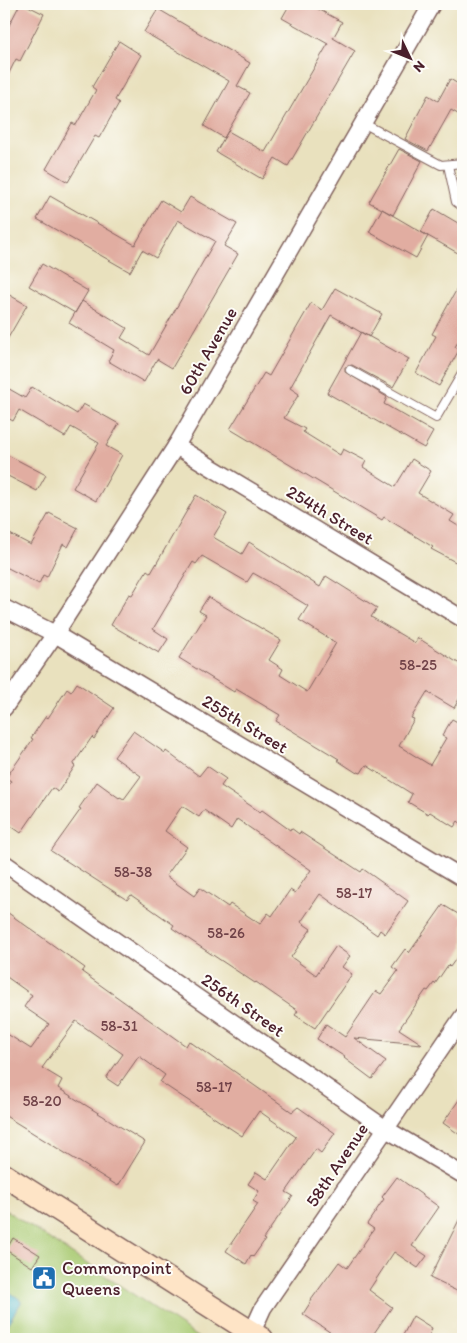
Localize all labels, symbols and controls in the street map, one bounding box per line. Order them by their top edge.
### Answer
north arrow [384,32,434,82]
text: N [410,57,429,76]
street label: 60th Avenue [174,303,242,399]
street label: 254th Street [282,480,378,550]
house number: 58-25 [399,656,437,674]
street label: 255th Street [198,690,292,758]
house number: 58-38 [114,863,152,881]
house number: 58-17 [336,884,373,902]
house number: 58-26 [207,924,245,942]
street label: 256th Street [197,968,289,1042]
house number: 58-31 [100,1017,138,1035]
house number: 58-17 [196,1078,233,1096]
house number: 58-20 [22,1092,62,1110]
street label: 58th Avenue [301,1119,373,1211]
place label: Commonpoint Queens [62,1257,172,1300]
public building icon: Commonpoint Queens [31,1265,57,1291]

